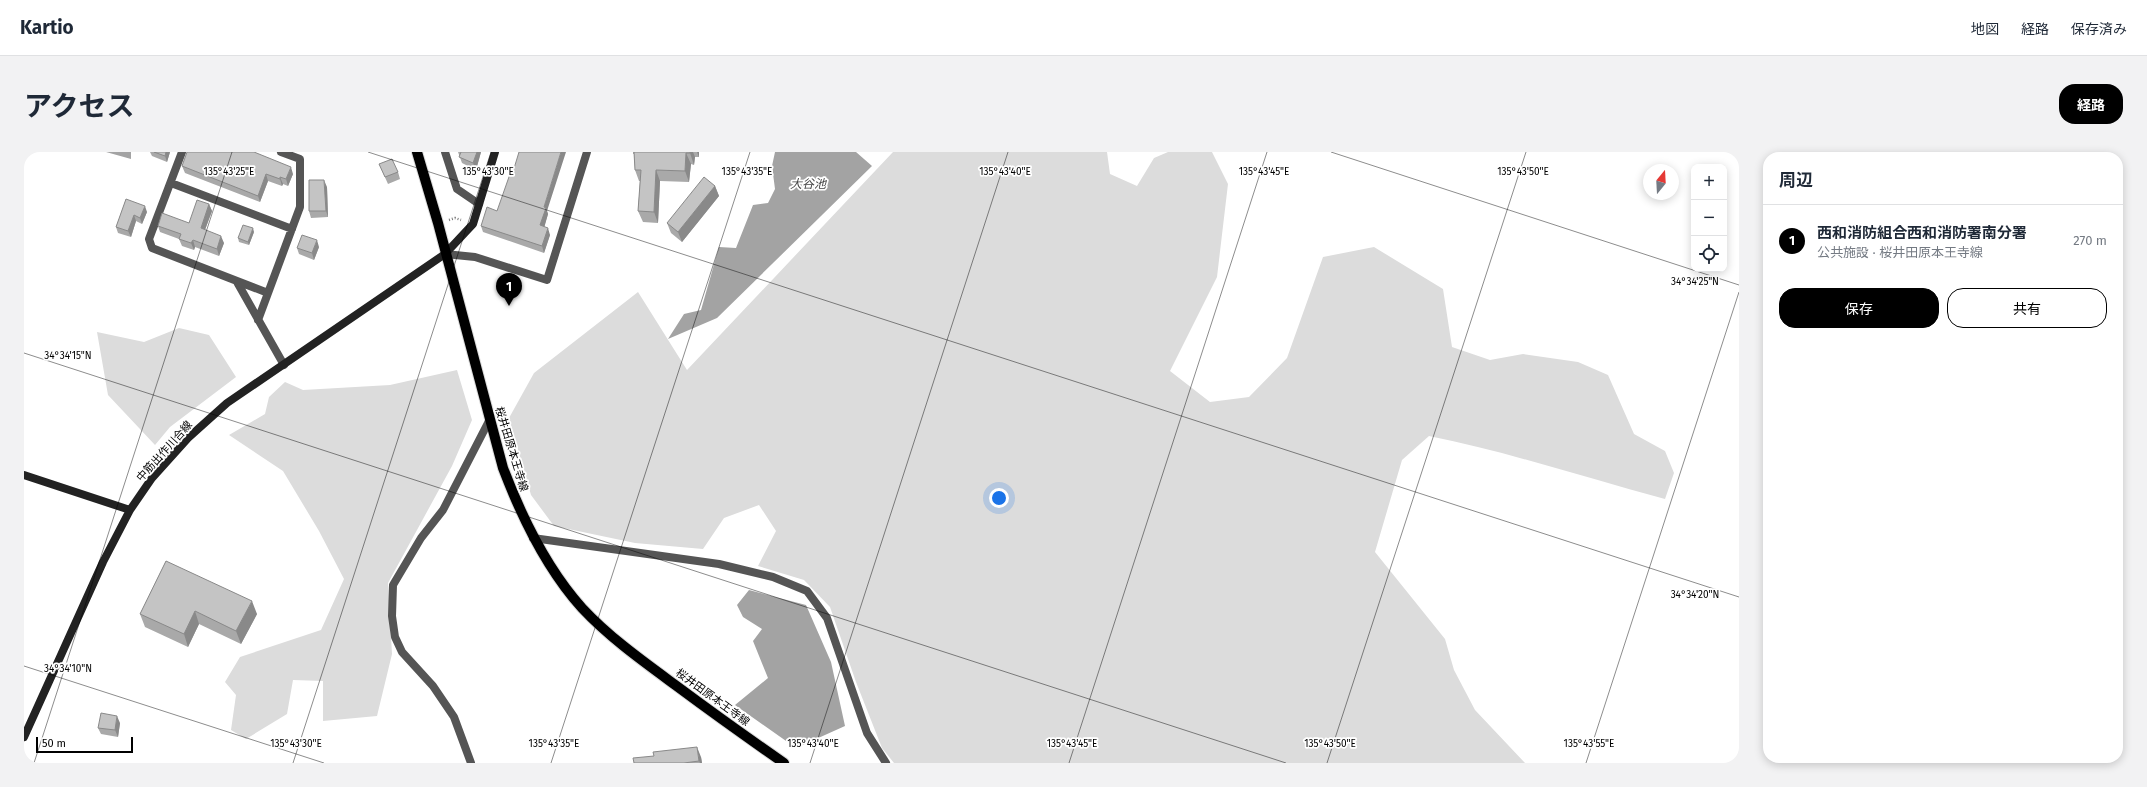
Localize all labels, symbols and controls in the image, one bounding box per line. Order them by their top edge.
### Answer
text: Kartio [20,16,74,39]
text: 地図 [1971,21,1999,38]
text: 経路 [2021,21,2049,38]
text: 保存済み [2071,21,2127,38]
button: 経路 [2059,84,2123,124]
text: アクセス [24,90,135,123]
north arrow [1643,164,1679,200]
map controls [1691,164,1727,272]
button: + [1691,164,1727,200]
text: 135°43'25"E [204,166,254,178]
text: 135°43'30"E [462,166,514,178]
text: 135°43'35"E [722,166,772,178]
text: 135°43'40"E [979,166,1031,178]
text: 135°43'45"E [1239,166,1289,178]
text: 135°43'50"E [1497,166,1549,178]
text: 周辺 [1779,170,1813,191]
water label: 大谷池 [790,177,827,191]
button: − [1691,200,1727,236]
text: 西和消防組合西和消防署南分署 [1817,224,2027,242]
text: 1 [1789,233,1795,248]
text: 270 m [2073,233,2107,248]
button: locate [1691,236,1727,272]
text: 公共施設 · 桜井田原本王寺線 [1817,245,1983,260]
pin: 1 [496,273,522,306]
text: 34°34'25"N [1671,276,1719,288]
button: 保存 [1779,288,1939,328]
button: 共有 [1947,288,2107,328]
text: 34°34'15"N [44,350,92,362]
street label: 桜井田原本王寺線 [492,405,531,493]
street label: 中筋出作川合線 [134,418,195,484]
your location [989,488,1009,508]
text: 34°34'20"N [1671,589,1719,601]
text: 34°34'10"N [44,663,92,675]
street label: 桜井田原本王寺線 [673,666,752,729]
scale bar [36,735,133,754]
text: 50 m [42,737,66,750]
text: 135°43'30"E [270,738,322,750]
text: 135°43'35"E [529,738,579,750]
text: 135°43'40"E [787,738,839,750]
text: 135°43'45"E [1047,738,1097,750]
text: 135°43'50"E [1304,738,1356,750]
text: 135°43'55"E [1564,738,1614,750]

